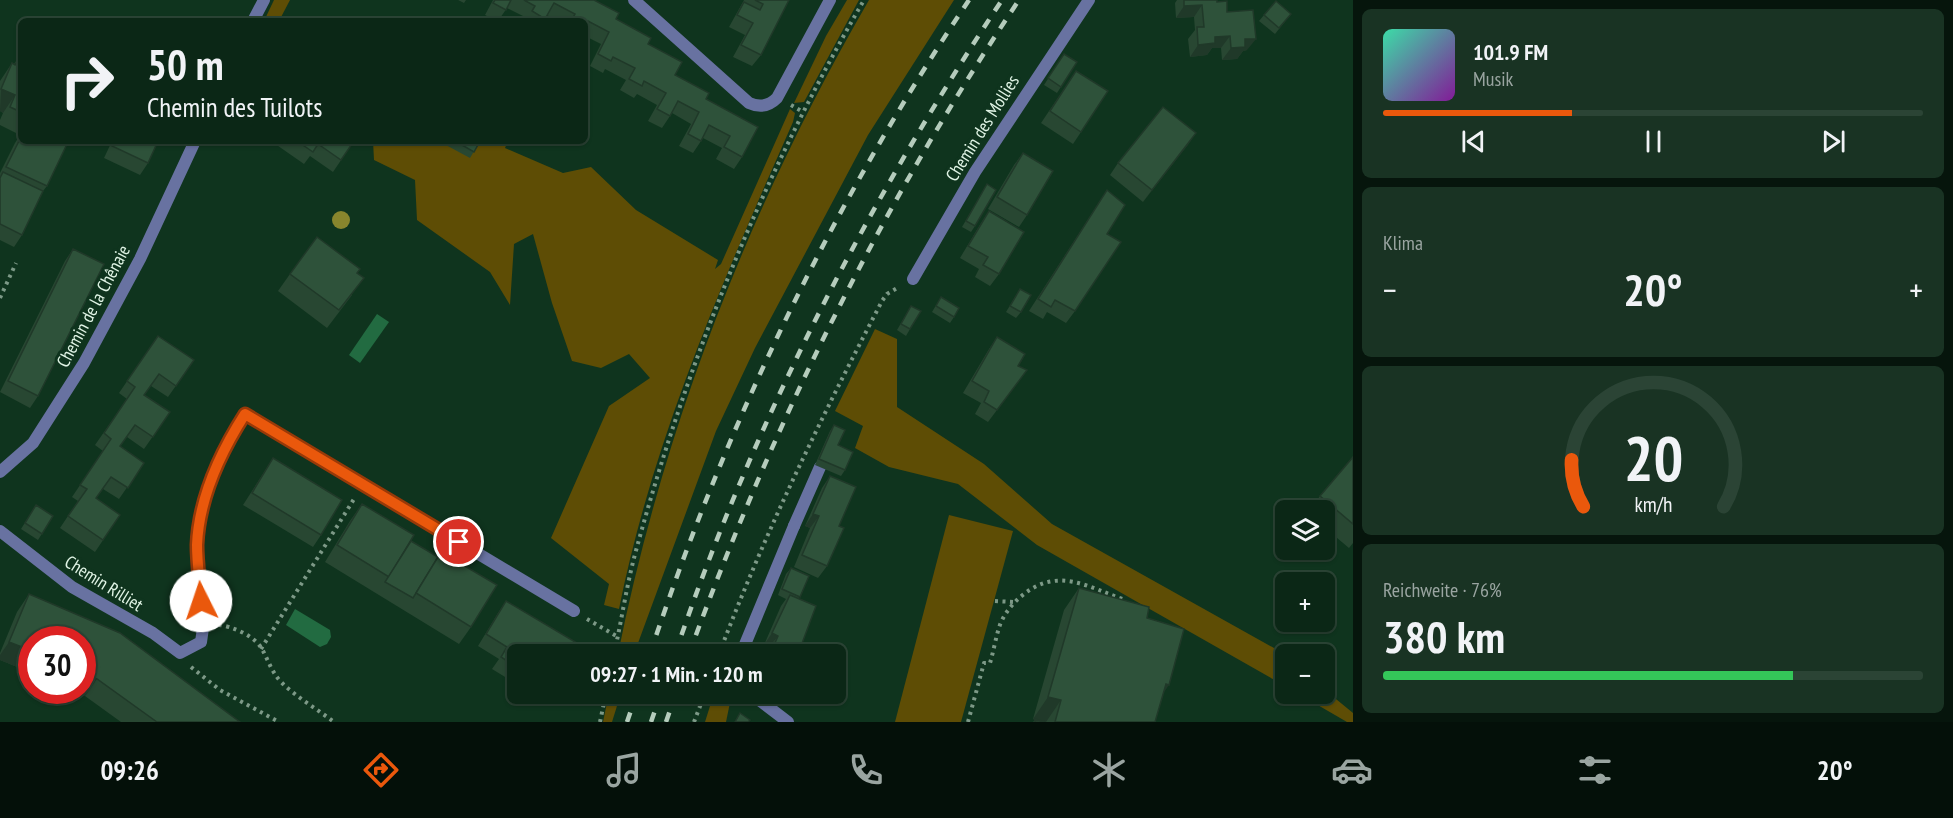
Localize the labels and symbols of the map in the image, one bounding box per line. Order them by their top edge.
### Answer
street label: Chemin des Mollies [940,71,1024,185]
street label: Chemin de la Chênaie [51,241,135,371]
pin [433,516,484,567]
street label: Chemin Rilliet [61,550,148,616]
position arrow [169,569,233,633]
speed limit sign: 30 [18,626,96,704]

